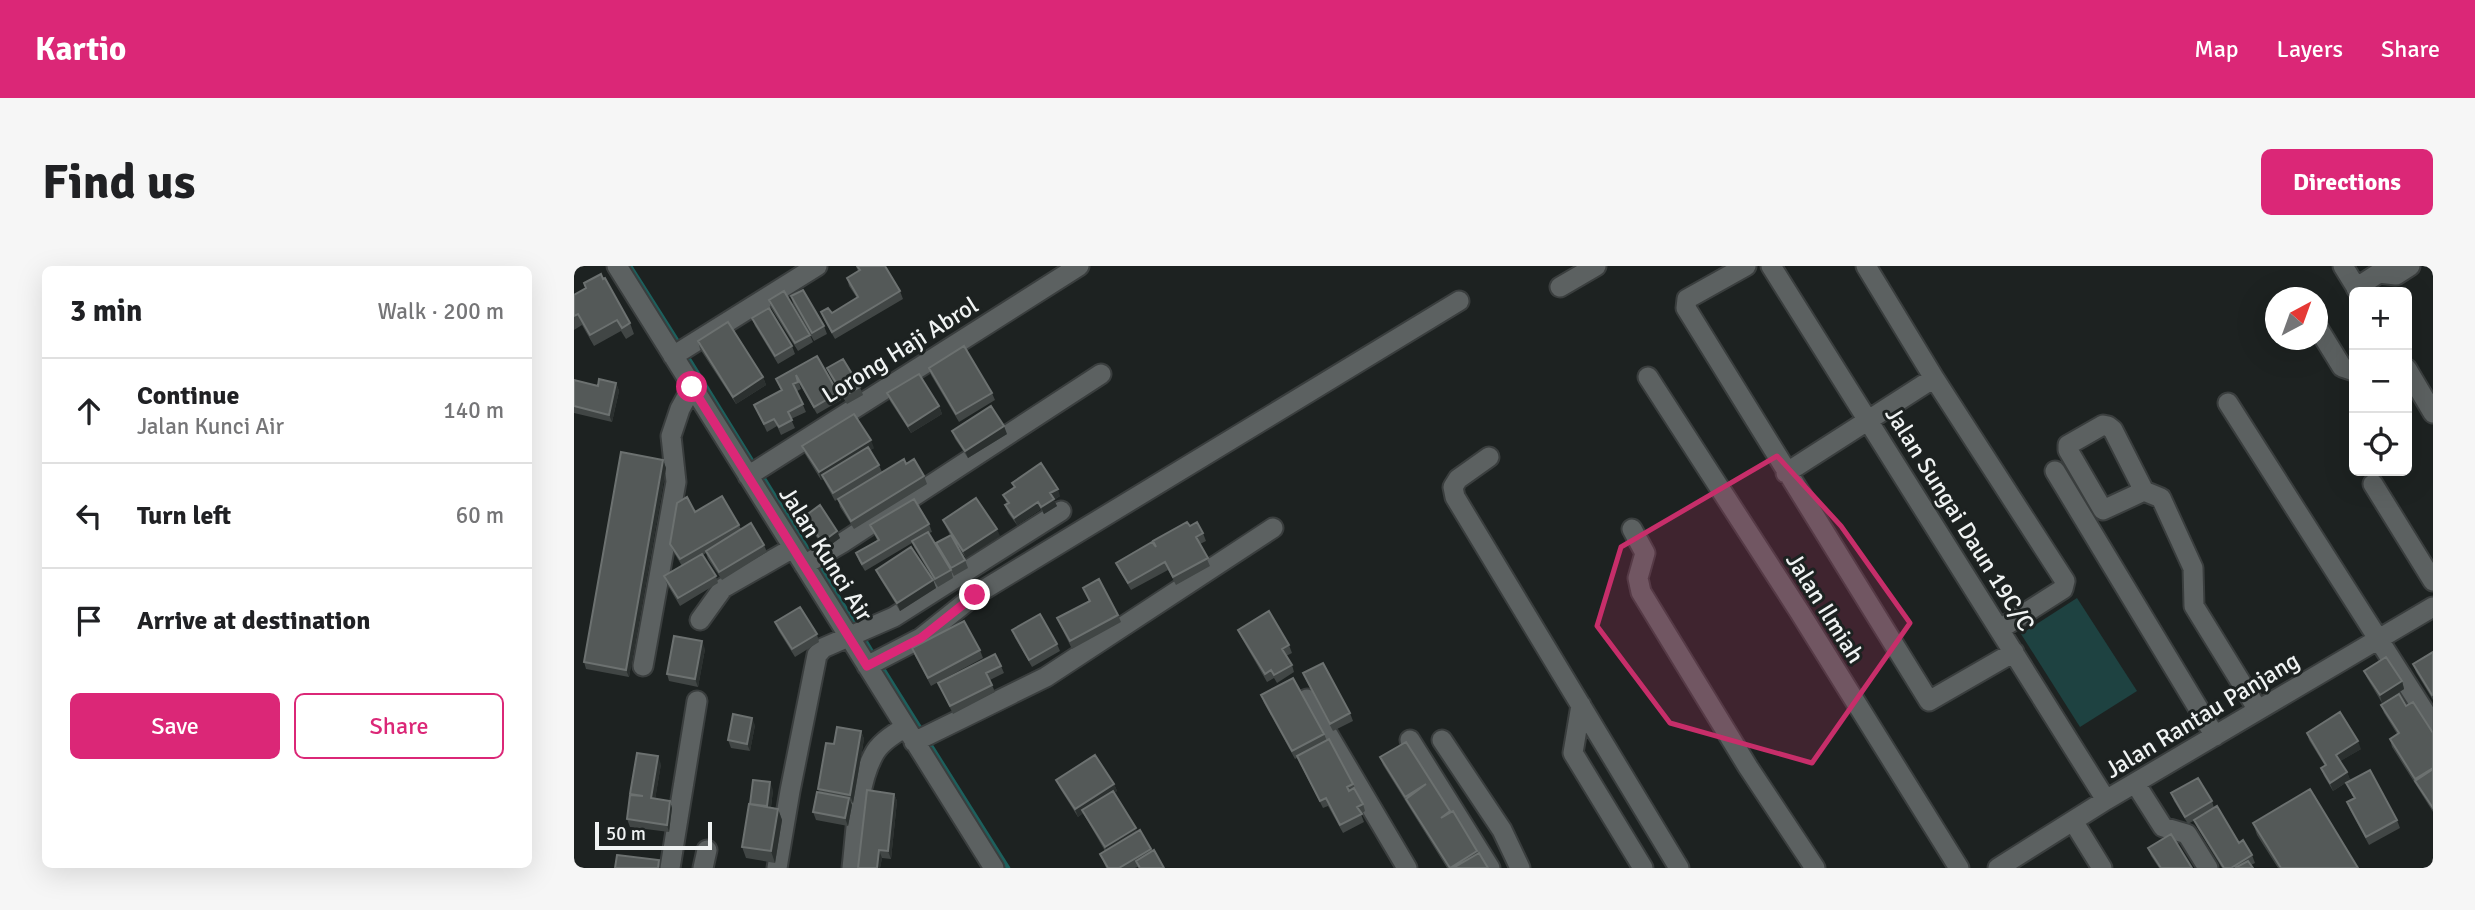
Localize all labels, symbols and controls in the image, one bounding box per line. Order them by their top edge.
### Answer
text: Kartio [35,29,126,70]
text: Map [2194,34,2239,64]
text: Layers [2277,34,2343,64]
text: Share [2381,34,2440,64]
button: Directions [2261,149,2433,215]
text: Find us [42,152,195,212]
north arrow [2265,287,2328,350]
map controls [2349,287,2412,476]
button: + [2349,287,2412,350]
street label: Lorong Haji Abrol [816,290,984,410]
text: 3 min [70,293,142,330]
text: Walk · 200 m [378,297,504,326]
button: − [2349,350,2412,413]
route start [676,371,707,402]
text: Continue [137,380,239,412]
icon: ahead [70,392,108,430]
text: 140 m [443,396,504,425]
street label: Jalan Sungai Daun 19C/C [1879,401,2041,637]
text: Jalan Kunci Air [137,412,284,441]
button: locate [2349,413,2412,476]
street label: Jalan Kunci Air [773,481,879,627]
icon: left [70,497,108,535]
text: Turn left [137,500,231,532]
text: 60 m [456,501,504,530]
street label: Jalan Ilmiah [1779,547,1871,669]
route end [959,579,990,610]
icon: arrive [70,602,108,640]
text: Arrive at destination [137,605,370,637]
street label: Jalan Rantau Panjang [2099,645,2305,785]
button: Save [70,693,280,759]
button: Share [294,693,504,759]
scale bar [595,819,712,851]
text: 50 m [606,822,646,846]

